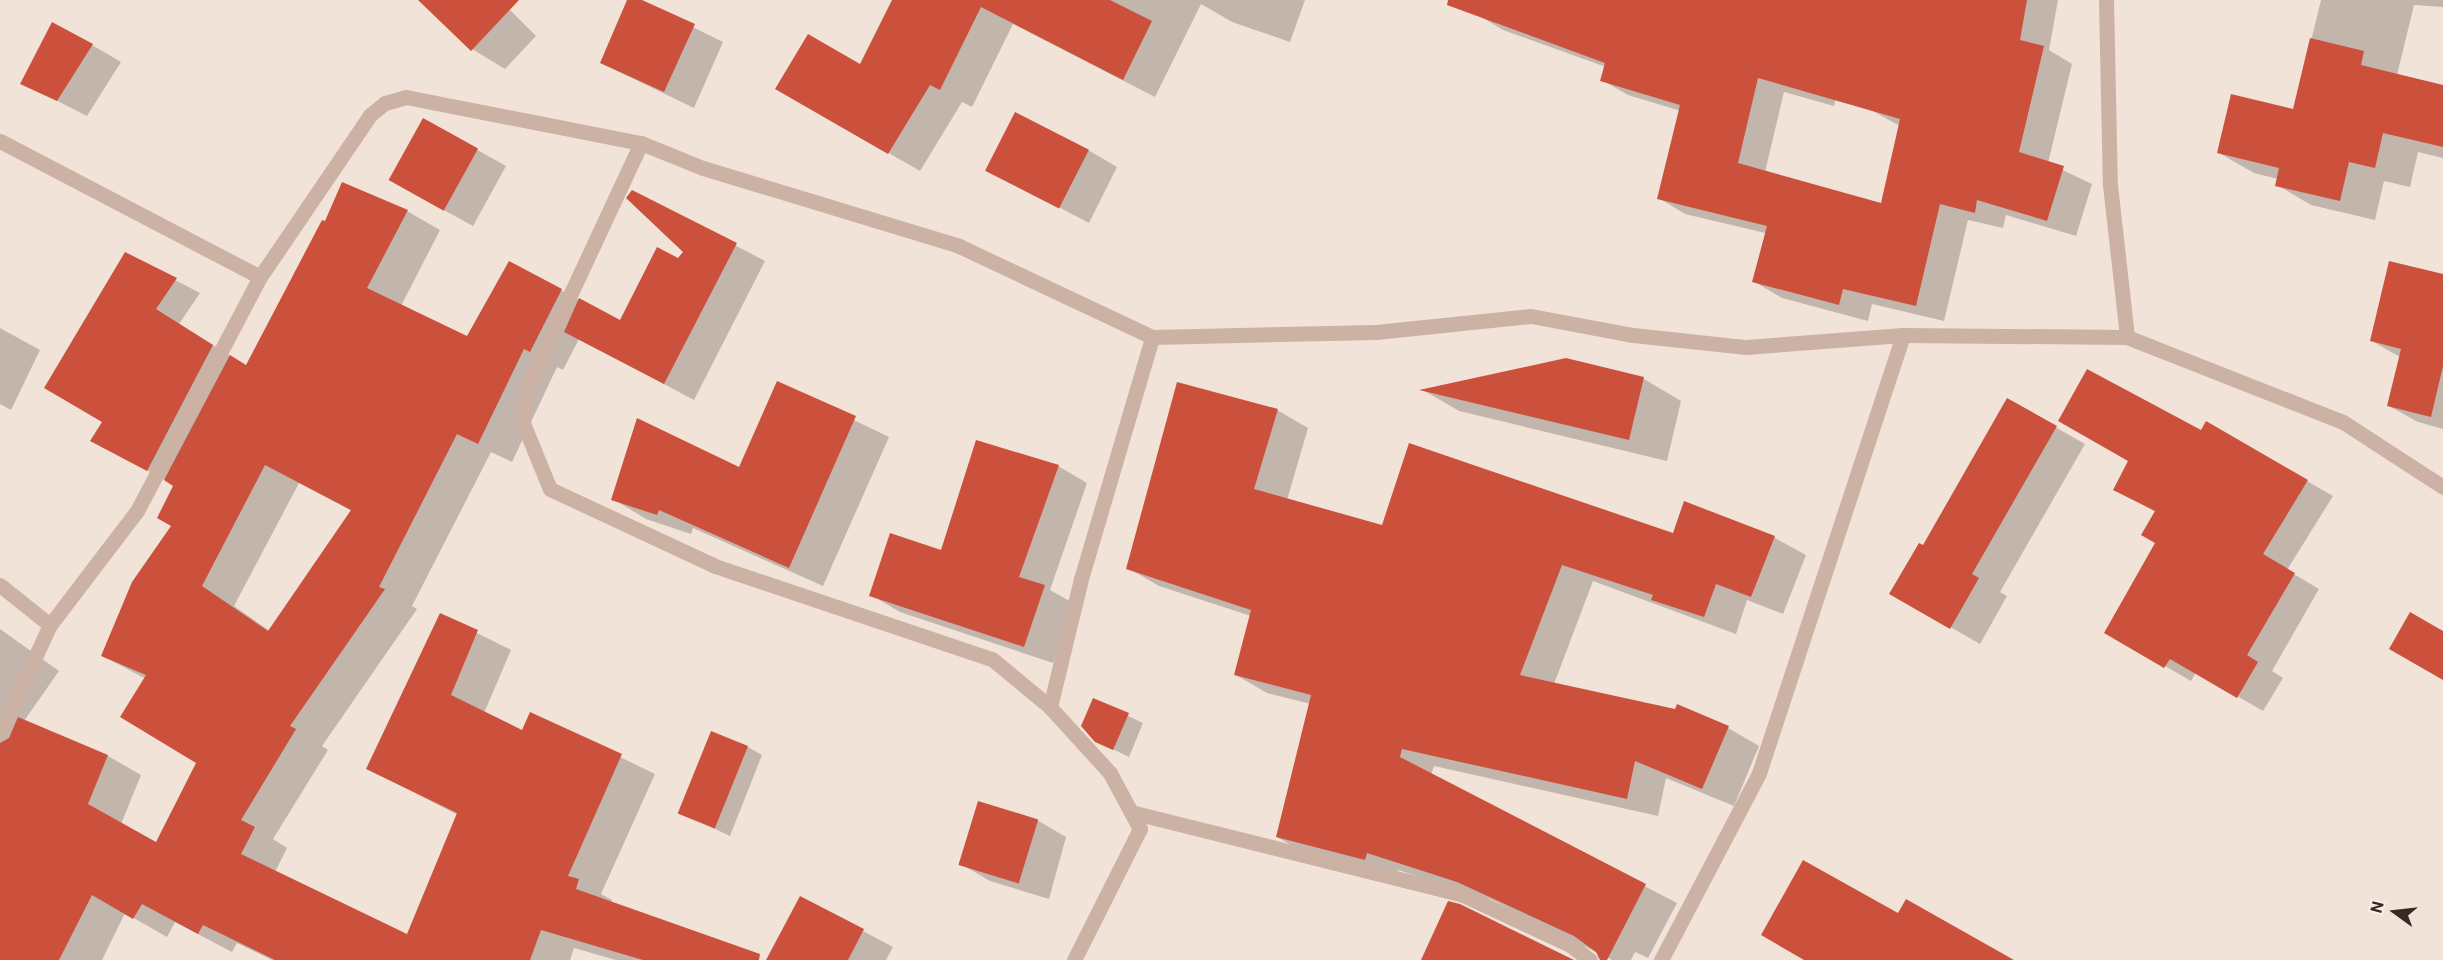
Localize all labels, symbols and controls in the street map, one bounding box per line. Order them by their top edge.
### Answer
north arrow [2365,882,2425,942]
text: N [2366,899,2388,915]

